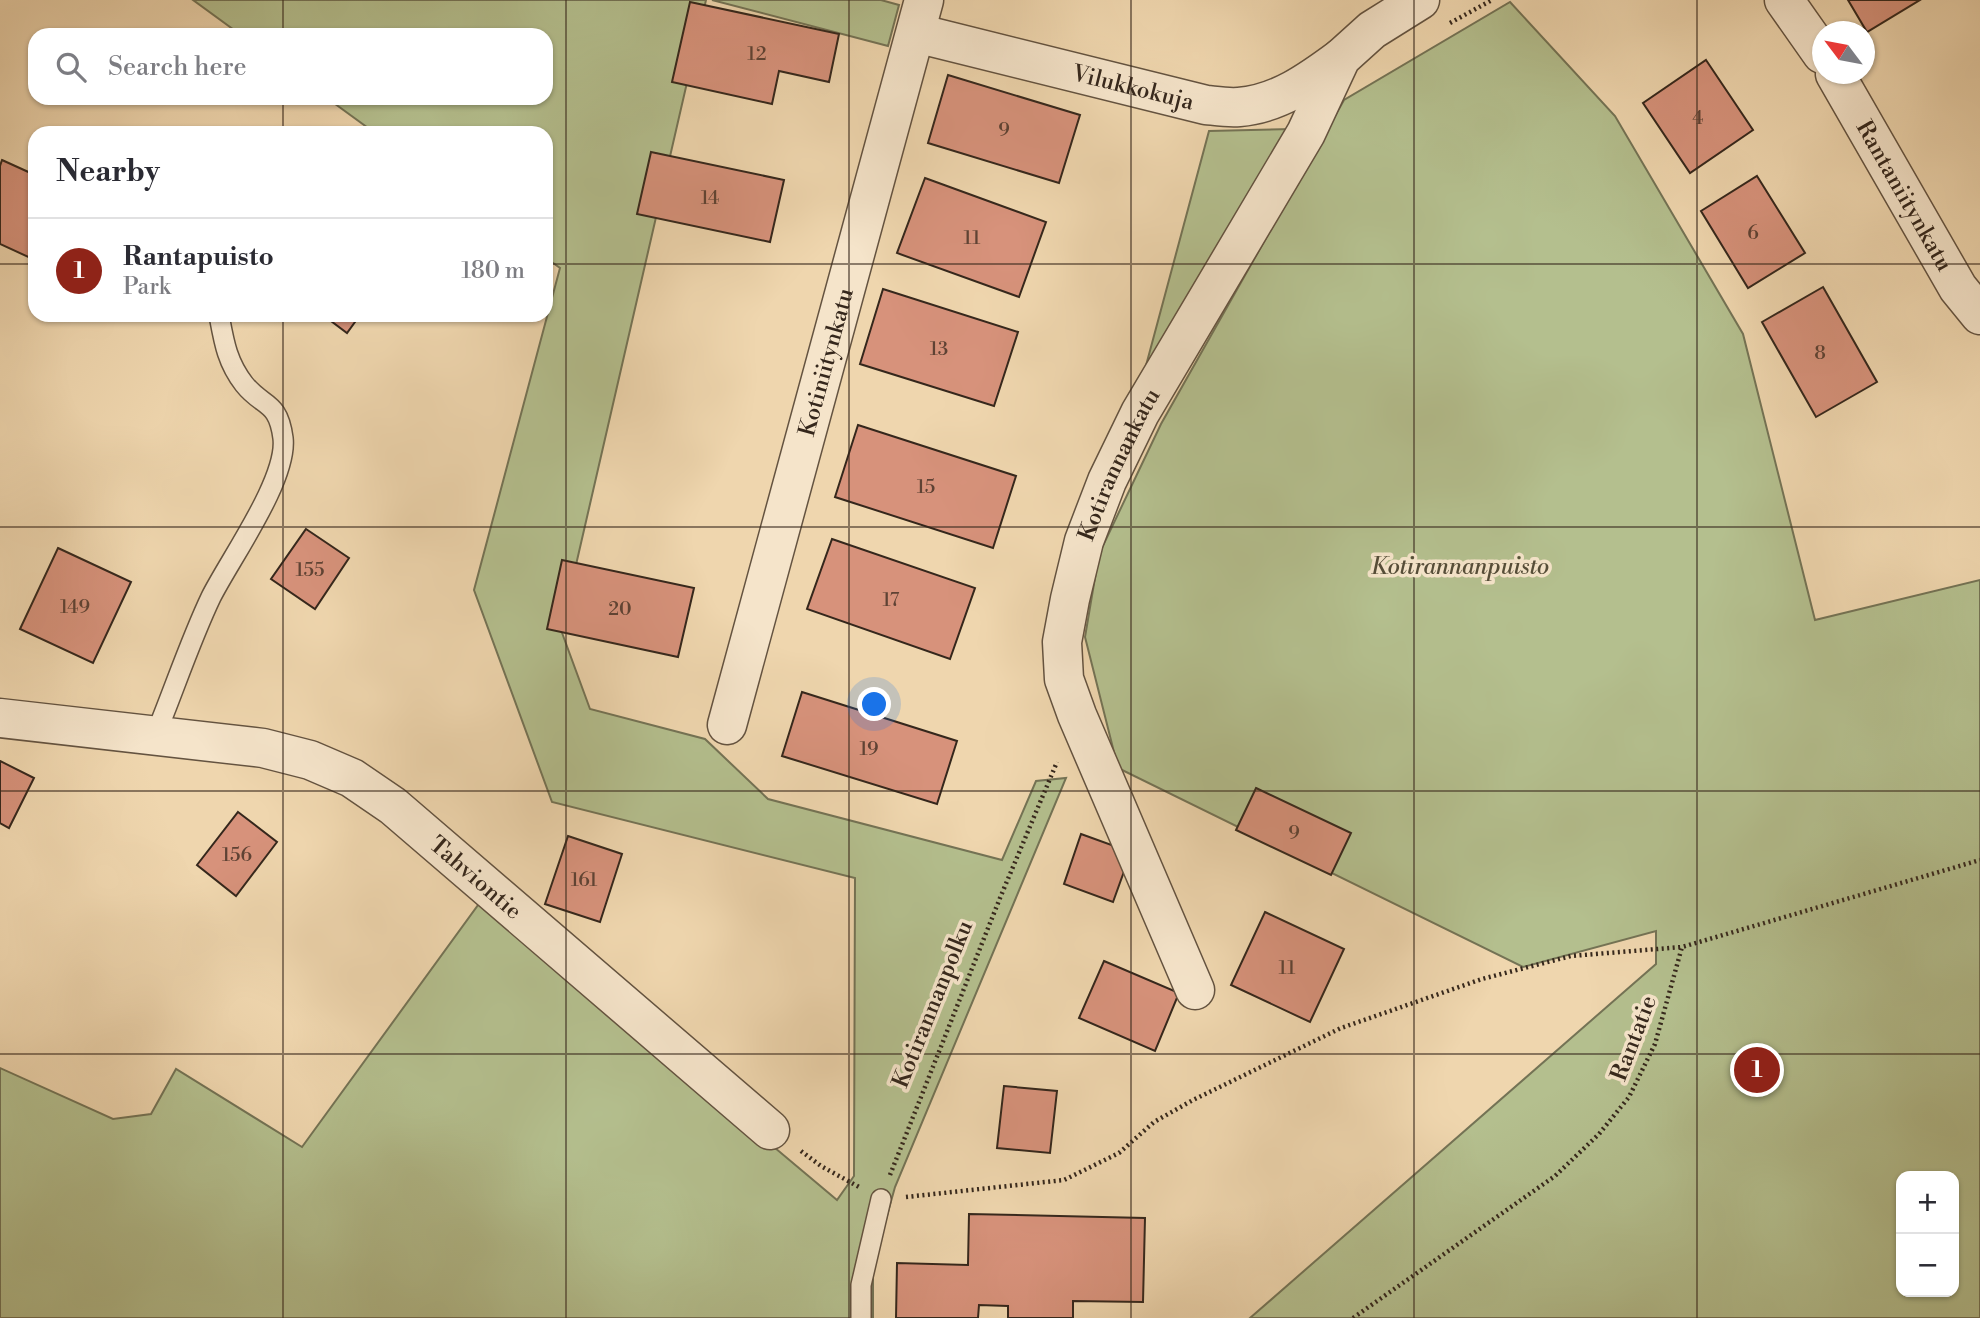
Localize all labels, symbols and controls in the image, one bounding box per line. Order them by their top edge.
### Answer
north arrow [1812,21,1875,84]
search box [28,28,553,105]
house number: 12 [747,42,767,66]
icon: search [52,48,90,86]
text: Search here [108,51,247,83]
street label: Vilukkokuja [1068,59,1197,117]
house number: 4 [1692,106,1704,130]
street label: Rantaniitynkatu [1850,115,1958,276]
house number: 9 [998,118,1010,142]
text: Nearby [56,153,160,191]
house number: 14 [701,186,719,210]
house number: 6 [1747,221,1759,245]
house number: 11 [964,226,981,250]
text: Rantapuisto [123,241,274,273]
text: 1 [73,257,85,285]
text: 180 m [461,257,525,285]
text: Park [123,273,171,301]
street label: Kotiniitynkatu [793,285,860,440]
house number: 13 [930,337,948,361]
house number: 8 [1814,341,1826,365]
street label: Kotirannankatu [1072,383,1167,545]
house number: 15 [917,475,935,499]
park label: Kotirannanpuisto [1371,553,1549,581]
house number: 155 [295,558,325,582]
house number: 17 [883,588,900,612]
house number: 149 [60,595,90,619]
house number: 20 [608,597,632,621]
your location [857,687,891,721]
house number: 19 [859,737,879,761]
house number: 9 [1288,821,1300,845]
street label: Tahviontie [423,831,527,926]
house number: 156 [222,843,252,867]
house number: 161 [571,868,597,892]
street label: Kotirannanpolku [887,917,979,1092]
house number: 11 [1279,956,1296,980]
street label: Rantatie [1605,992,1663,1085]
pin: 1 [1734,1044,1780,1096]
map controls [1896,1171,1959,1297]
button: + [1896,1171,1959,1234]
button: − [1896,1234,1959,1297]

